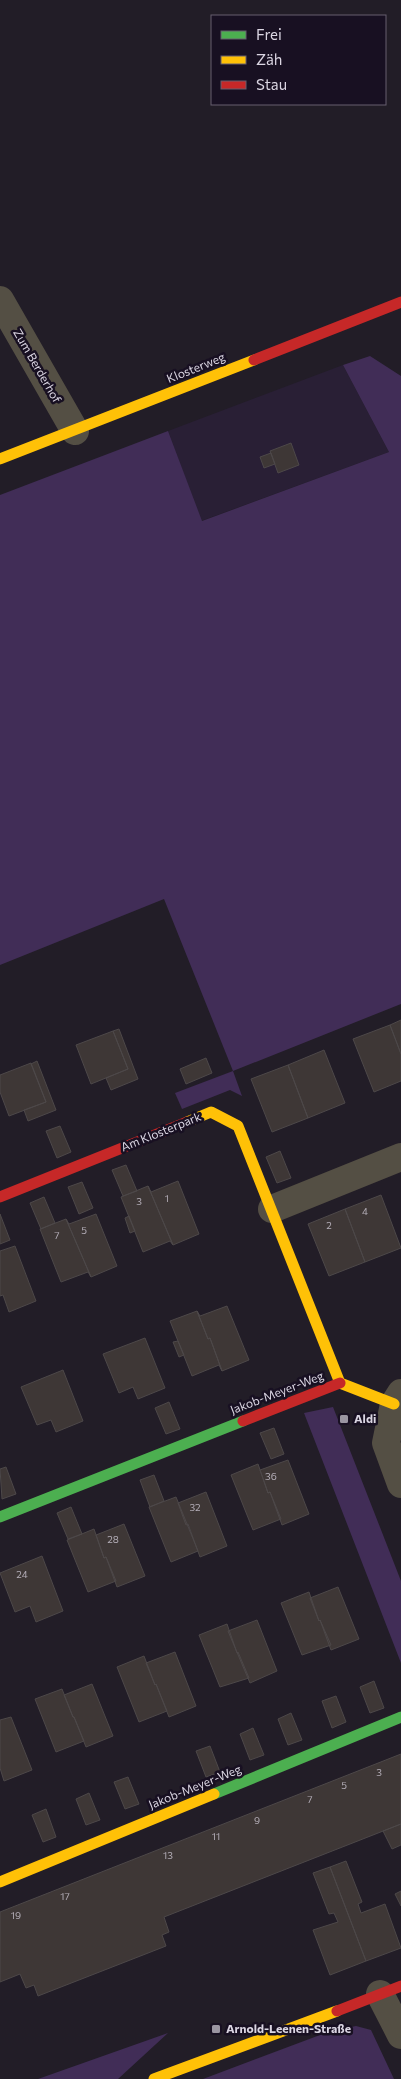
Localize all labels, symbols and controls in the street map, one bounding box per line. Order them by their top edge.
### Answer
legend [211,15,386,105]
text: Frei [256,25,282,43]
text: Zäh [256,50,282,68]
text: Stau [256,75,287,93]
street label: Zum Berderhof [11,326,65,405]
street label: Klosterweg [164,349,227,385]
street label: Am Klosterpark [118,1108,203,1154]
house number: 1 [165,1192,169,1204]
house number: 3 [136,1195,142,1207]
house number: 4 [362,1205,368,1217]
house number: 2 [326,1219,332,1231]
house number: 5 [81,1224,87,1236]
house number: 7 [54,1229,60,1241]
street label: Jakob-Meyer-Weg [228,1368,326,1417]
place label: Aldi [354,1411,376,1425]
marker: Aldi [338,1413,350,1425]
house number: 36 [265,1470,277,1482]
house number: 32 [189,1501,201,1513]
house number: 28 [107,1533,119,1545]
house number: 24 [16,1568,28,1580]
street label: Jakob-Meyer-Weg [146,1761,244,1812]
house number: 3 [376,1766,382,1778]
house number: 5 [341,1779,347,1791]
house number: 7 [307,1793,313,1805]
house number: 9 [254,1814,260,1826]
house number: 11 [212,1830,220,1842]
house number: 13 [163,1849,173,1861]
house number: 17 [60,1890,70,1902]
house number: 19 [11,1909,21,1921]
place label: Arnold-Leenen-Straße [226,2021,351,2035]
marker: Arnold-Leenen-Straße [210,2023,222,2035]

